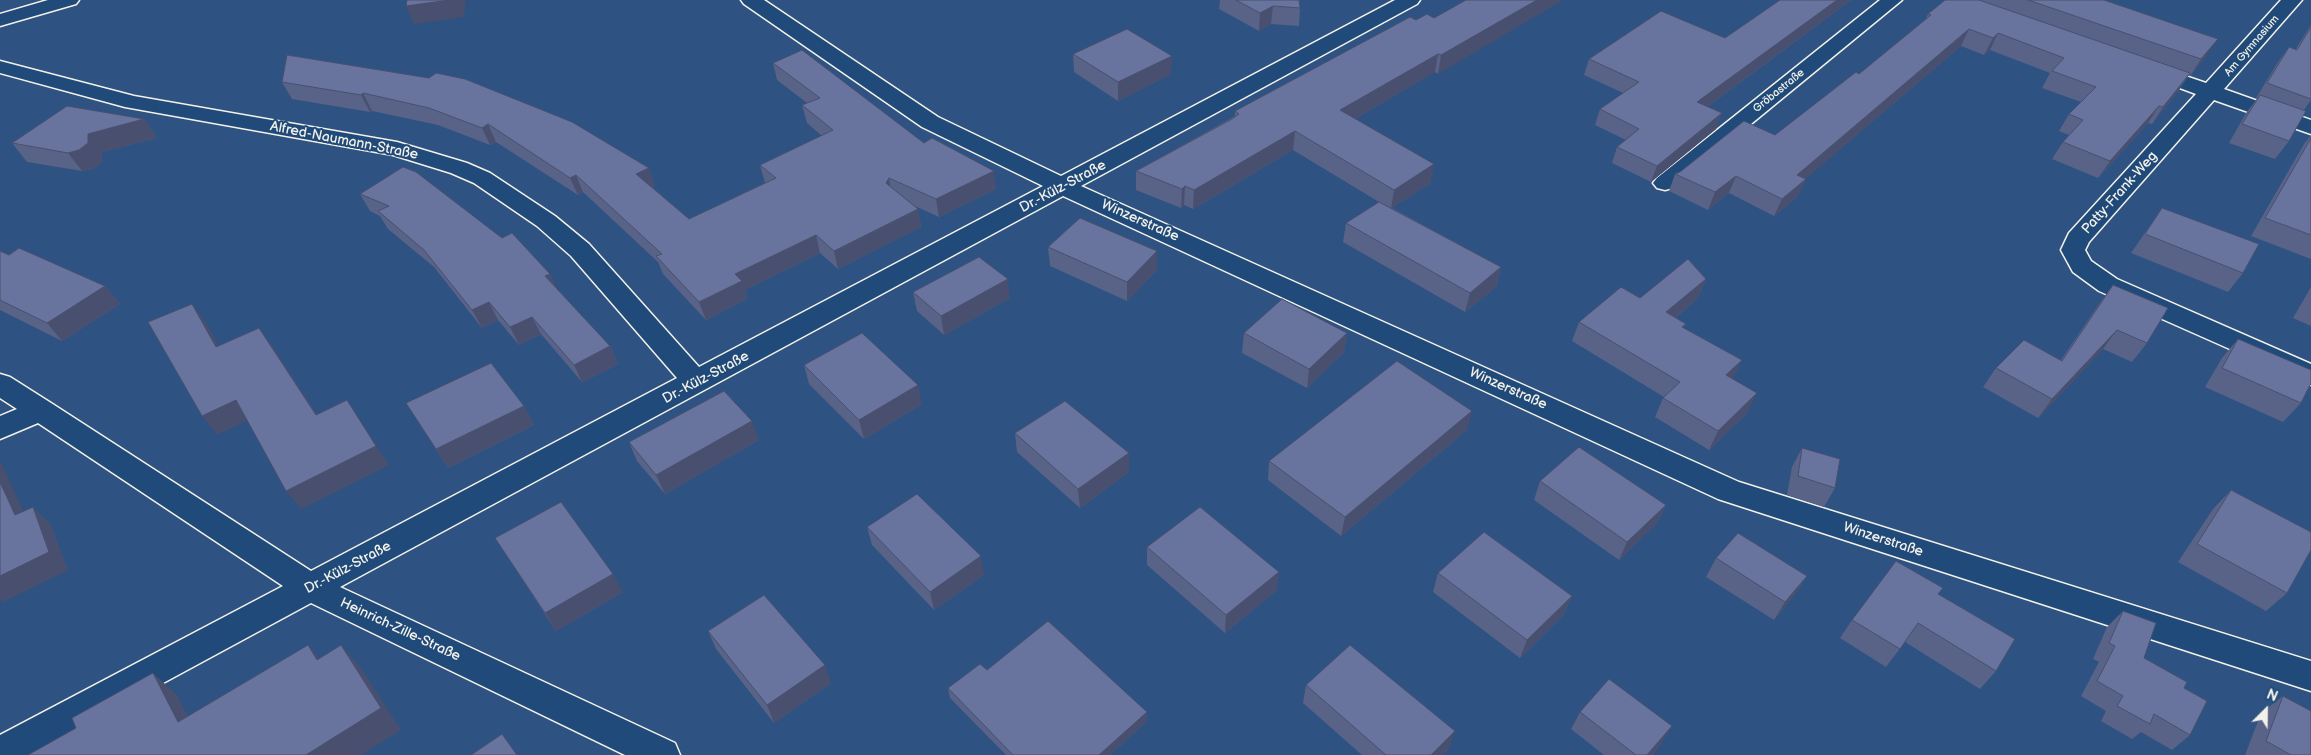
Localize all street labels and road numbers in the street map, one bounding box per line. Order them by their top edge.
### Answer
street label: Am Gymnasium [2222,13,2282,79]
street label: Gröbastraße [1751,66,1807,116]
street label: Alfred-Naumann-Straße [269,118,419,164]
street label: Patty-Frank-Weg [2079,148,2161,238]
street label: Dr.-Külz-Straße [1017,157,1109,217]
street label: Winzerstraße [1099,196,1181,246]
street label: Dr.-Külz-Straße [660,348,752,408]
street label: Winzerstraße [1467,364,1549,414]
street label: Winzerstraße [1841,519,1925,561]
street label: Dr.-Külz-Straße [302,538,394,598]
street label: Heinrich-Zille-Straße [337,595,463,665]

